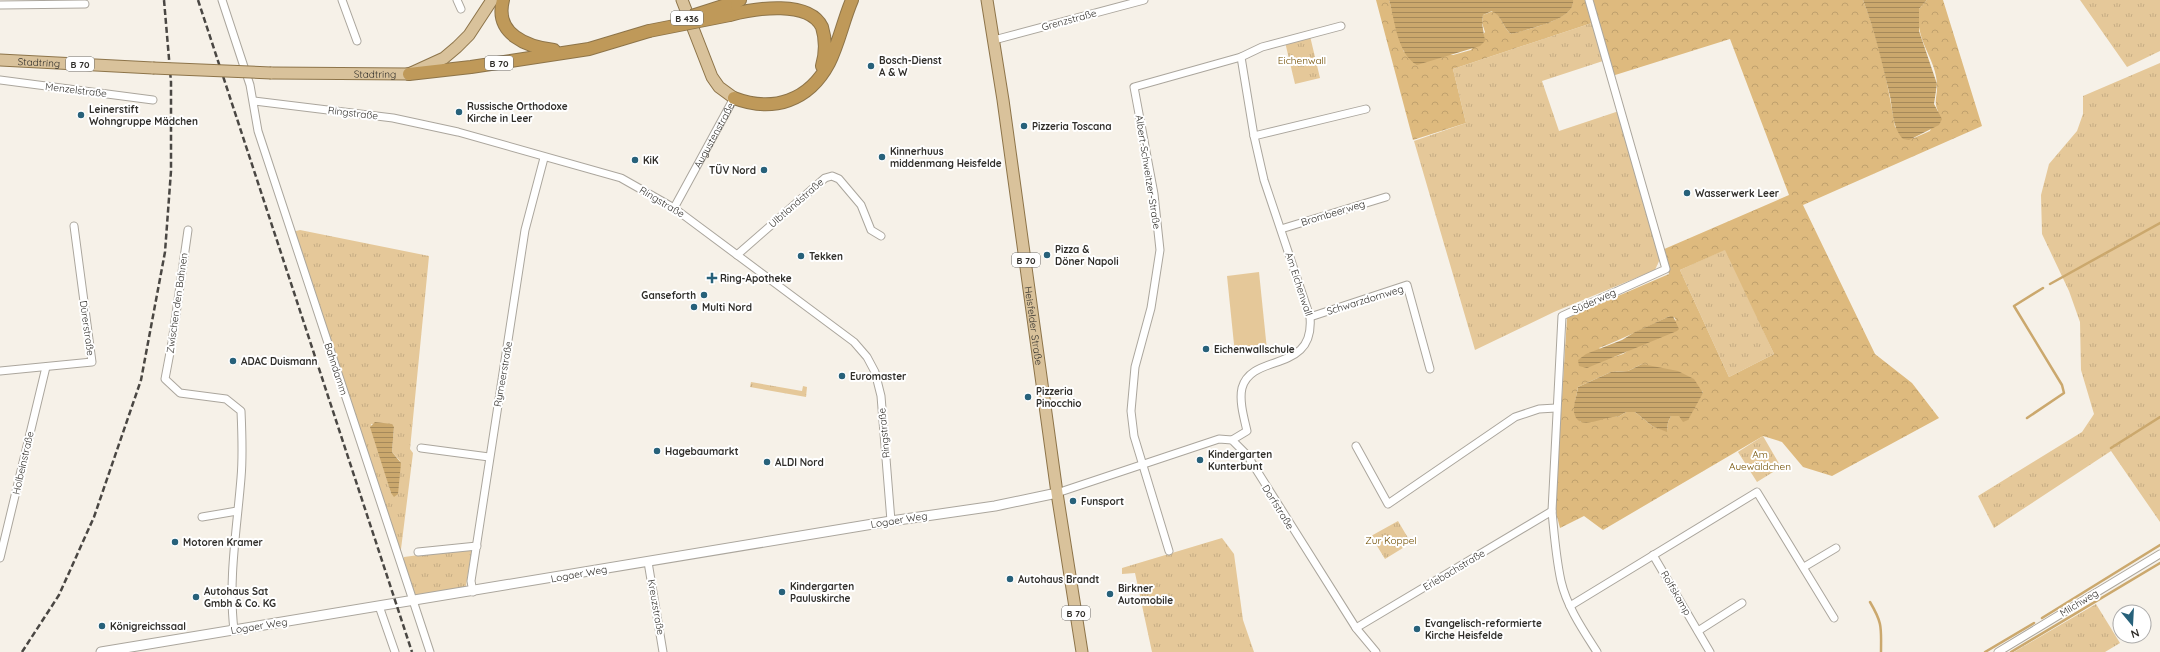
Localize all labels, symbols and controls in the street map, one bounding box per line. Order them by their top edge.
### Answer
street label: Grenzstraße [1040,6,1098,34]
road number: B 436 [671,11,703,25]
street label: Stadtring [17,54,61,70]
place label: Bosch-Dienst A & W [879,54,942,79]
park label: Eichenwall [1278,54,1326,67]
road number: B 70 [485,56,513,70]
road number: B 70 [66,57,94,71]
marker: Bosch-Dienst A & W [866,61,876,71]
street label: Stadtring [354,67,396,80]
street label: Menzelstraße [44,80,108,100]
place label: Russische Orthodoxe Kirche in Leer [467,100,568,125]
street label: Augustenstraße [691,100,737,170]
place label: Leinerstift Wohngruppe Mädchen [89,103,198,128]
street label: Ringstraße [327,103,379,123]
marker: Russische Orthodoxe Kirche in Leer [454,107,464,117]
marker: Leinerstift Wohngruppe Mädchen [76,110,86,120]
street label: Albert-Schweitzer-Straße [1133,114,1164,230]
place label: Pizzeria Toscana [1032,120,1112,133]
marker: Pizzeria Toscana [1019,121,1029,131]
place label: Kinnerhuus middenmang Heisfelde [890,145,1002,170]
marker: Kinnerhuus middenmang Heisfelde [877,152,887,162]
place label: KiK [643,154,659,167]
marker: KiK [630,155,640,165]
place label: TÜV Nord [709,163,756,177]
marker: TÜV Nord [759,165,769,175]
street label: Ulbtlandstraße [766,175,826,230]
street label: Ringstraße [637,183,687,221]
place label: Wasserwerk Leer [1695,187,1780,200]
marker: Wasserwerk Leer [1682,188,1692,198]
street label: Brombeerweg [1299,197,1367,229]
place label: Pizza & Döner Napoli [1055,243,1119,268]
place label: Tekken [809,250,843,263]
marker: Pizza & Döner Napoli [1042,250,1052,260]
street label: Am Eichenwall [1283,250,1315,318]
marker: Tekken [796,251,806,261]
street label: Zwischen den Bahnen [164,252,190,354]
road number: B 70 [1012,253,1040,267]
place label: Ring-Apotheke [720,272,792,285]
marker: Ring-Apotheke [707,273,717,283]
street label: Schwarzdornweg [1325,282,1405,318]
street label: Heisfelder Straße [1022,285,1046,366]
street label: Süderweg [1570,286,1618,316]
place label: Ganseforth [641,289,696,302]
marker: Ganseforth [699,290,709,300]
street label: Dürerstraße [77,300,97,357]
place label: Multi Nord [702,301,752,314]
marker: Multi Nord [689,302,699,312]
street label: Rymeerstraße [491,340,515,408]
street label: Bahndamm [321,341,351,397]
place label: Eichenwallschule [1214,343,1295,356]
marker: Eichenwallschule [1201,344,1211,354]
place label: ADAC Duismann [241,355,318,368]
marker: ADAC Duismann [228,356,238,366]
place label: Euromaster [850,370,907,383]
marker: Euromaster [837,371,847,381]
place label: Pizzeria Pinocchio [1036,385,1081,410]
marker: Pizzeria Pinocchio [1023,392,1033,402]
street label: Ringstraße [875,407,893,459]
street label: Holbeinstraße [9,430,37,496]
place label: Hagebaumarkt [665,445,739,458]
marker: Hagebaumarkt [652,446,662,456]
place label: Kindergarten Kunterbunt [1208,448,1272,473]
park label: Am Auewäldchen [1729,448,1791,473]
marker: Kindergarten Kunterbunt [1195,455,1205,465]
place label: ALDI Nord [775,456,824,469]
marker: ALDI Nord [762,457,772,467]
street label: Dorfstraße [1259,482,1297,532]
place label: Funsport [1081,495,1124,508]
marker: Funsport [1068,496,1078,506]
street label: Logaer Weg [870,509,928,531]
park label: Zur Koppel [1365,534,1417,547]
place label: Motoren Kramer [183,536,264,549]
marker: Motoren Kramer [170,537,180,547]
street label: Erlebachstraße [1421,546,1488,594]
street label: Logaer Weg [550,563,608,585]
street label: Rolfskamp [1658,568,1694,618]
place label: Autohaus Brandt [1018,573,1099,586]
marker: Autohaus Brandt [1005,574,1015,584]
street label: Kreuzstraße [645,578,667,636]
place label: Kindergarten Pauluskirche [790,580,854,605]
place label: Birkner Automobile [1118,582,1173,607]
place label: Autohaus Sat Gmbh & Co. KG [204,585,276,610]
street label: Milchweg [2057,586,2101,620]
marker: Kindergarten Pauluskirche [777,587,787,597]
marker: Birkner Automobile [1105,589,1115,599]
marker: Autohaus Sat Gmbh & Co. KG [191,592,201,602]
north arrow [2112,604,2152,644]
road number: B 70 [1062,606,1090,620]
street label: Logaer Weg [230,615,288,637]
place label: Evangelisch-reformierte Kirche Heisfelde [1425,617,1542,642]
place label: Königreichssaal [110,620,186,633]
marker: Königreichssaal [97,621,107,631]
marker: Evangelisch-reformierte Kirche Heisfelde [1412,624,1422,634]
text: N [2129,626,2141,641]

